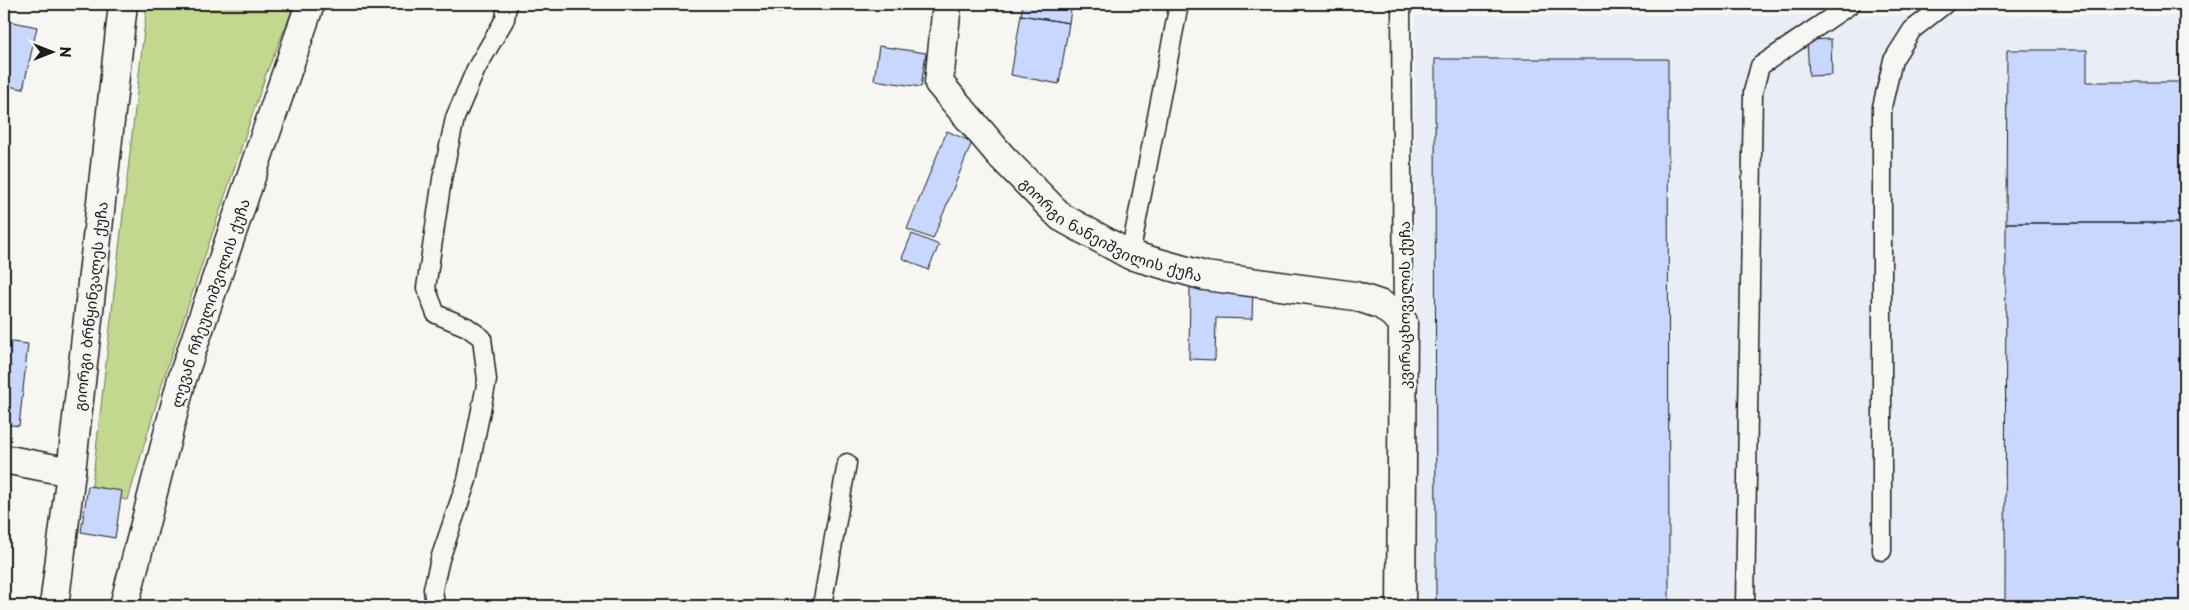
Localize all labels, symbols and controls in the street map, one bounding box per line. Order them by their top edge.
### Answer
north arrow [28,28,78,78]
text: N [55,46,76,58]
street label: გიორგი ნანეიშვილის ქუჩა [1015,171,1205,286]
street label: ლევან რჩეულიშვილის ქუჩა [164,195,254,410]
street label: გიორგი ბრწყინვალეს ქუჩა [66,200,112,412]
street label: კვირაცხოველის ქუჩა [1392,221,1415,389]

